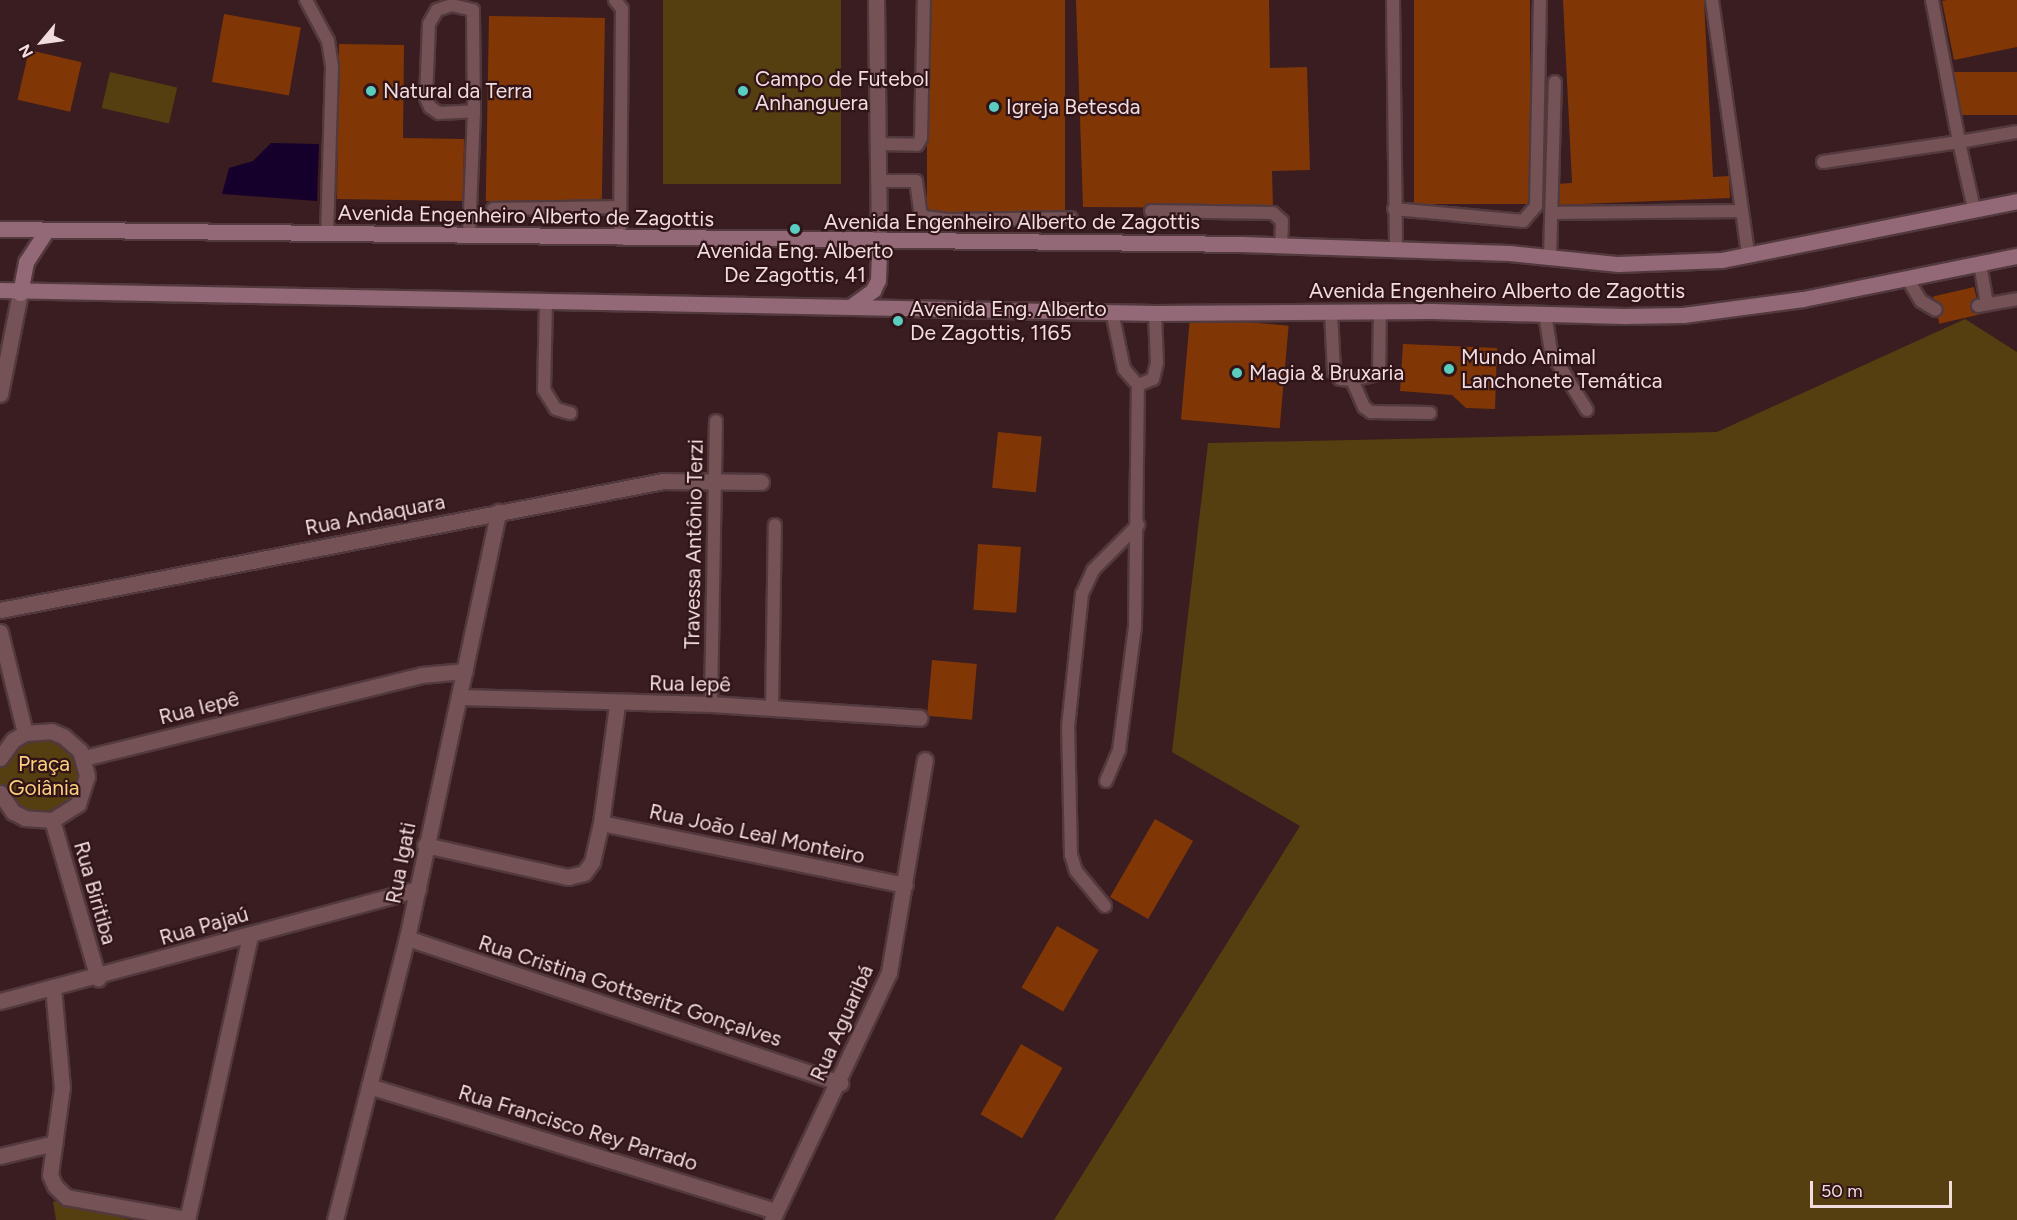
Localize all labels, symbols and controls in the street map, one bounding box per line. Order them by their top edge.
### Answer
north arrow [12,12,72,72]
text: N [15,41,37,61]
place label: Campo de Futebol Anhanguera [755,66,929,116]
place label: Natural da Terra [383,78,532,104]
marker: Natural da Terra [364,84,378,98]
marker: Campo de Futebol Anhanguera [736,84,750,98]
place label: Igreja Betesda [1006,94,1141,120]
marker: Igreja Betesda [987,100,1001,114]
street label: Avenida Engenheiro Alberto de Zagottis [338,200,714,232]
street label: Avenida Engenheiro Alberto de Zagottis [824,209,1200,235]
marker: Avenida Eng. Alberto De Zagottis, 41 [788,222,802,236]
place label: Avenida Eng. Alberto De Zagottis, 41 [697,238,893,288]
street label: Avenida Engenheiro Alberto de Zagottis [1309,278,1685,304]
place label: Avenida Eng. Alberto De Zagottis, 1165 [910,296,1107,346]
marker: Avenida Eng. Alberto De Zagottis, 1165 [891,314,905,328]
place label: Mundo Animal Lanchonete Temática [1461,344,1663,394]
place label: Magia & Bruxaria [1249,360,1404,386]
marker: Mundo Animal Lanchonete Temática [1442,362,1456,376]
marker: Magia & Bruxaria [1230,366,1244,380]
street label: Travessa Antônio Terzi [680,439,708,649]
street label: Rua Andaquara [303,489,447,541]
street label: Rua Iepê [649,671,731,697]
street label: Rua Iepê [156,686,242,730]
park label: Praça Goiânia [8,751,80,801]
street label: Rua João Leal Monteiro [647,799,867,869]
street label: Rua Igati [381,820,421,906]
street label: Rua Biritiba [68,838,122,948]
street label: Rua Pajaú [157,901,251,951]
street label: Rua Cristina Gottseritz Gonçalves [475,930,785,1052]
street label: Rua Aguaribá [805,961,879,1085]
street label: Rua Francisco Rey Parrado [455,1080,701,1176]
scale bar [1813,1169,1956,1207]
text: 50 m [1821,1180,1863,1202]

